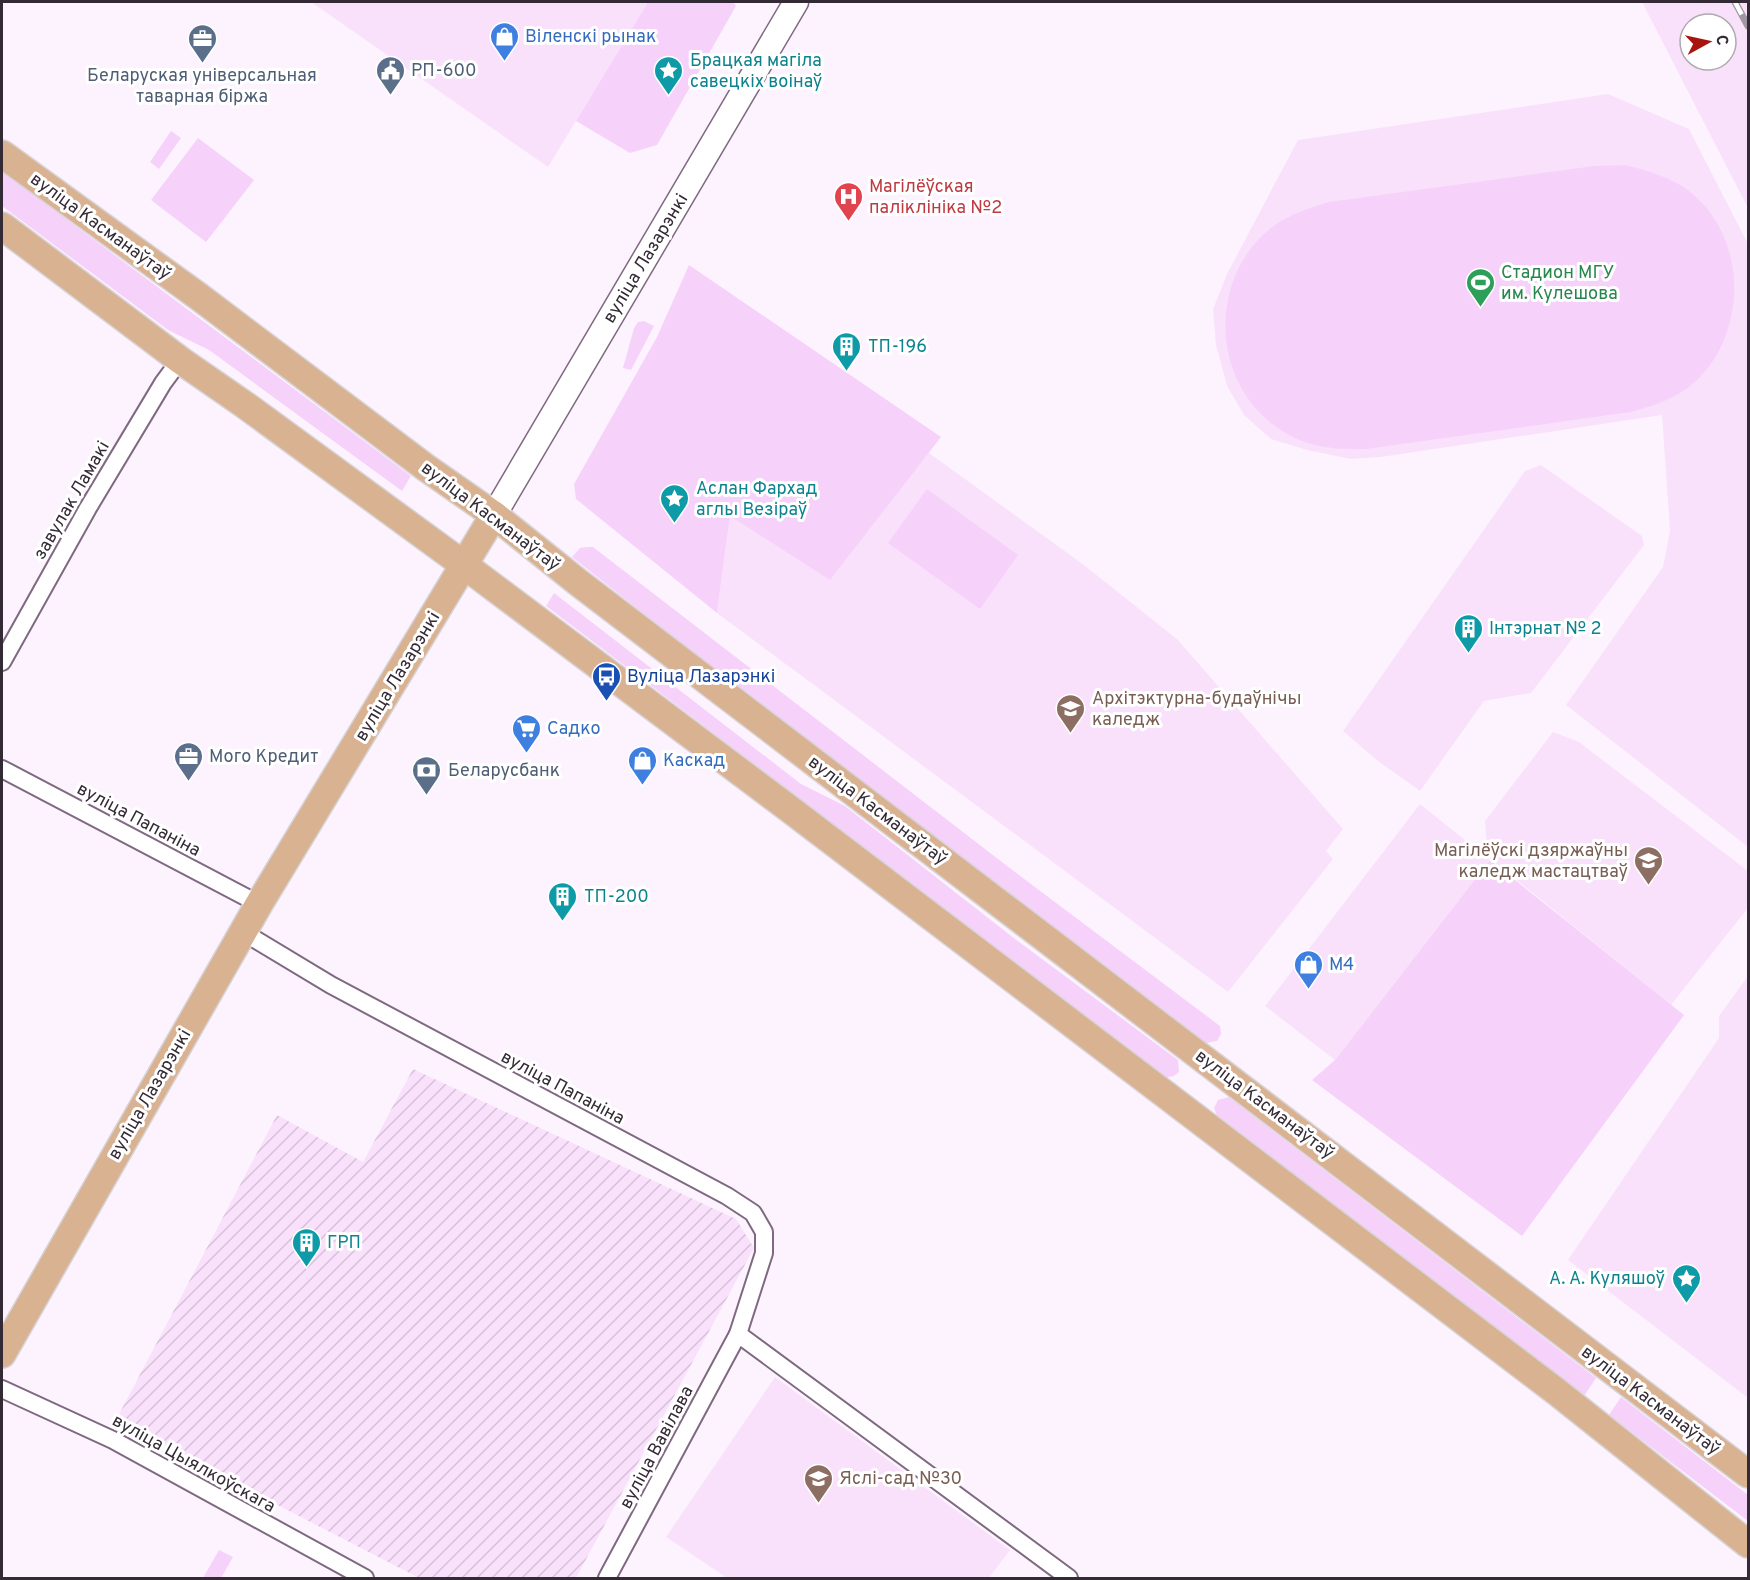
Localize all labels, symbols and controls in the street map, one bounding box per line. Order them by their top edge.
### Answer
north arrow [1678,12,1738,72]
shop icon: Віленскі рынак [488,20,520,62]
office icon: Беларуская універсальная таварная біржа [186,22,218,64]
place label: Віленскі рынак [525,26,656,49]
text: С [1710,34,1731,47]
place label: Брацкая магіла савецкіх воінаў [690,50,822,94]
public building icon: РП-600 [374,54,406,96]
place icon: Брацкая магіла савецкіх воінаў [653,54,685,96]
place label: РП-600 [411,60,476,83]
place label: Беларуская універсальная таварная біржа [87,65,317,109]
street label: вуліца Касманаўтаў [25,168,175,286]
place label: Магілёўская паліклініка №2 [869,176,1002,220]
hospital icon: Магілёўская паліклініка №2 [832,180,864,222]
street label: вуліца Лазарэнкі [599,190,694,328]
place label: Стадион МГУ им. Кулешова [1501,262,1618,306]
sports icon: Стадион МГУ им. Кулешова [1464,266,1496,308]
building icon: ТП-196 [831,330,863,372]
place label: ТП-196 [868,336,927,359]
street label: завулак Ламакі [29,437,116,564]
street label: вуліца Касманаўтаў [416,457,564,577]
place label: Аслан Фархад аглы Везіраў [696,478,817,522]
place icon: Аслан Фархад аглы Везіраў [659,482,691,524]
street label: вуліца Лазарэнкі [351,608,446,746]
building icon: Інтэрнат № 2 [1452,612,1484,654]
place label: Інтэрнат № 2 [1489,618,1601,641]
bus stop icon: Вуліца Лазарэнкі [590,660,622,702]
place label: Вуліца Лазарэнкі [627,666,775,689]
place label: Архітэктурна-будаўнічы каледж [1092,688,1301,732]
school or university icon: Архітэктурна-будаўнічы каледж [1055,692,1087,734]
supermarket icon: Садко [510,712,542,754]
place label: Садко [547,718,600,741]
office icon: Мого Кредит [172,740,204,782]
shop icon: Каскад [626,744,658,786]
place label: Мого Кредит [209,746,318,769]
place label: Каскад [663,750,725,773]
street label: вуліца Касманаўтаў [803,751,951,871]
bank icon: Беларусбанк [411,754,443,796]
place label: Беларусбанк [448,760,560,783]
street label: вуліца Папаніна [72,778,204,863]
place label: Магілёўскі дзяржаўны каледж мастацтваў [1434,840,1628,884]
school or university icon: Магілёўскі дзяржаўны каледж мастацтваў [1633,844,1665,886]
building icon: ТП-200 [547,880,579,922]
place label: ТП-200 [584,886,649,909]
shop icon: M4 [1292,948,1324,990]
place label: M4 [1329,954,1354,977]
street label: вуліца Лазарэнкі [104,1025,197,1164]
street label: вуліца Касманаўтаў [1190,1045,1338,1165]
street label: вуліца Папаніна [496,1046,628,1131]
building icon: ГРП [290,1226,322,1268]
place label: ГРП [327,1232,361,1255]
place icon: А. А. Куляшоў [1670,1262,1702,1304]
place label: А. А. Куляшоў [1549,1268,1665,1291]
street label: вуліца Касманаўтаў [1576,1341,1724,1461]
street label: вуліца Вавілава [615,1382,699,1513]
street label: вуліца Цыялкоўскага [107,1410,279,1519]
school or university icon: Яслі-сад №30 [802,1462,834,1504]
place label: Яслі-сад №30 [839,1468,962,1491]

